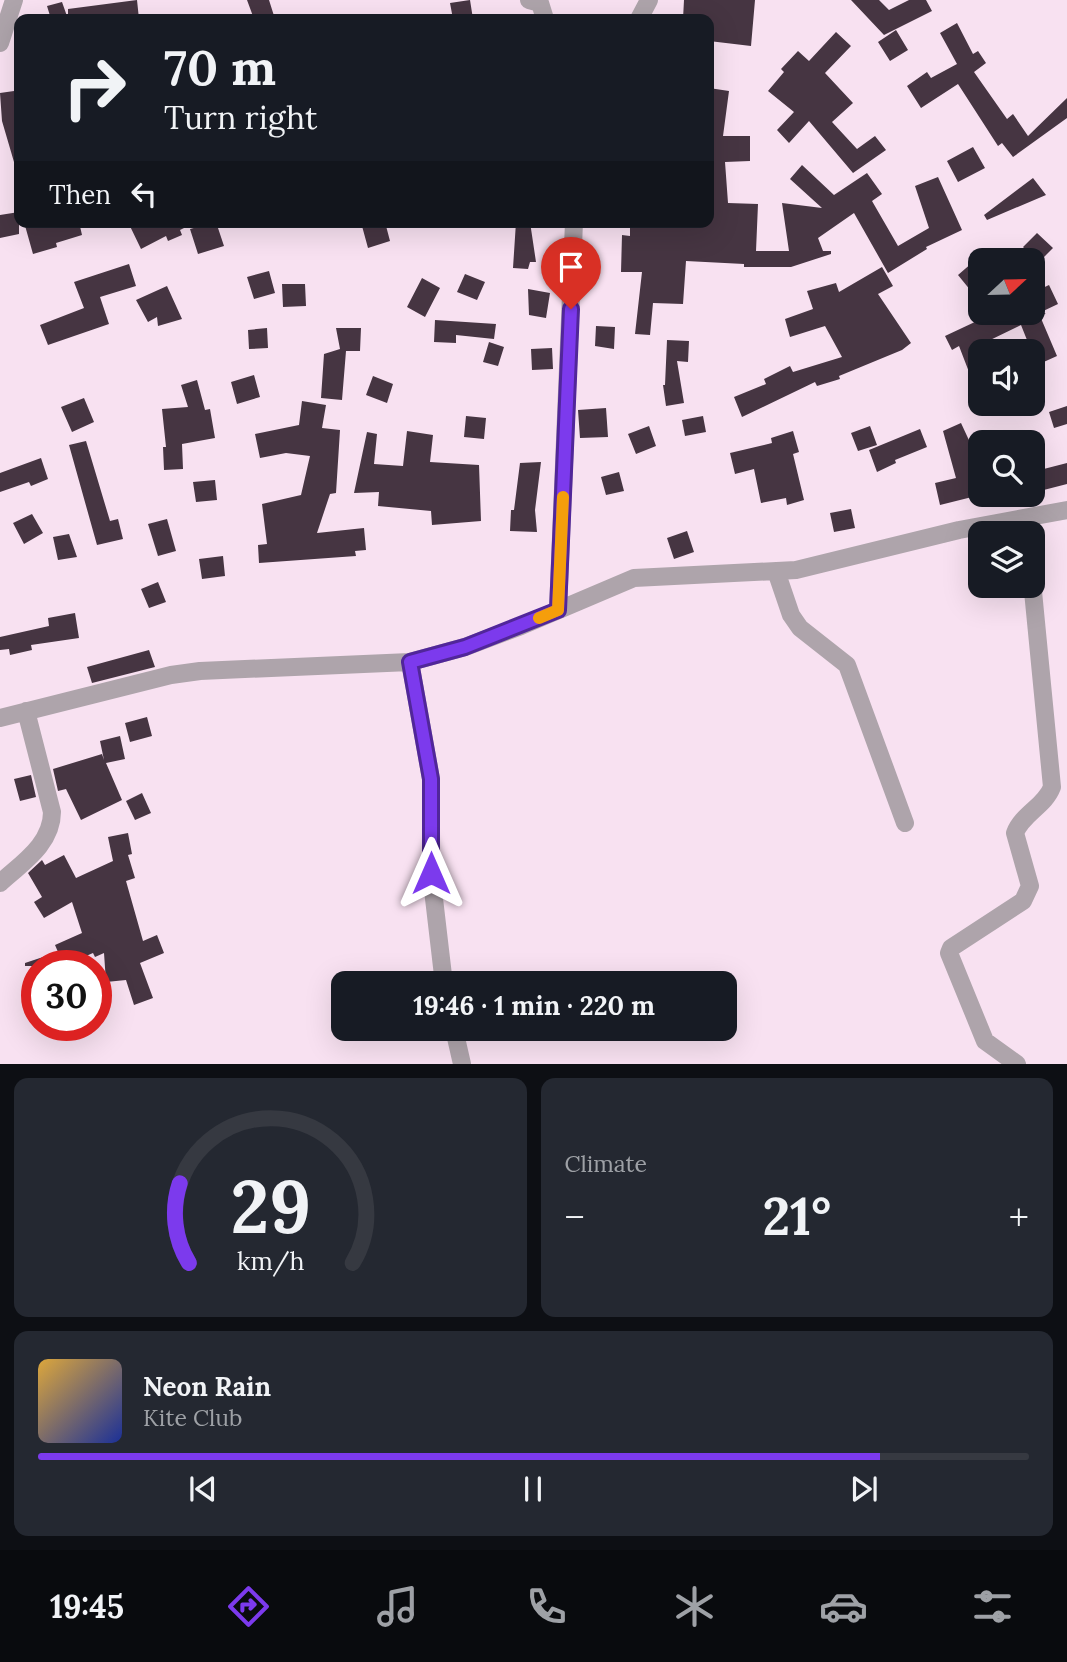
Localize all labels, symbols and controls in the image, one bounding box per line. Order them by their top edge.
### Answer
text: 70 m [164,36,276,98]
icon: right [49,42,140,133]
text: Turn right [164,97,317,138]
icon: left [125,175,163,213]
text: Then [49,178,111,211]
pin [541,237,601,309]
icon: arrive [552,248,590,286]
north arrow [968,248,1045,326]
map controls [968,248,1045,598]
button: sound [968,339,1045,416]
button: search [968,430,1045,507]
button: layers [968,521,1045,598]
position arrow [394,836,468,910]
speed limit sign: 30 [21,950,112,1041]
text: 19:46 · 1 min · 220 m [413,989,655,1022]
text: Climate [565,1149,647,1178]
text: 29 [230,1161,311,1254]
text: 21° [762,1183,831,1249]
text: − [565,1193,585,1241]
text: + [1009,1193,1029,1241]
text: km/h [236,1245,304,1277]
text: Neon Rain [143,1370,271,1403]
text: Kite Club [143,1403,242,1432]
icon: previous [184,1470,222,1508]
icon: pause [514,1470,552,1508]
icon: next [845,1470,883,1508]
icon: directions [224,1582,273,1631]
icon: music [373,1582,422,1631]
icon: phone [522,1582,571,1631]
icon: climate [670,1582,719,1631]
icon: car [819,1582,868,1631]
icon: filters [968,1582,1017,1631]
text: 19:45 [50,1586,124,1627]

